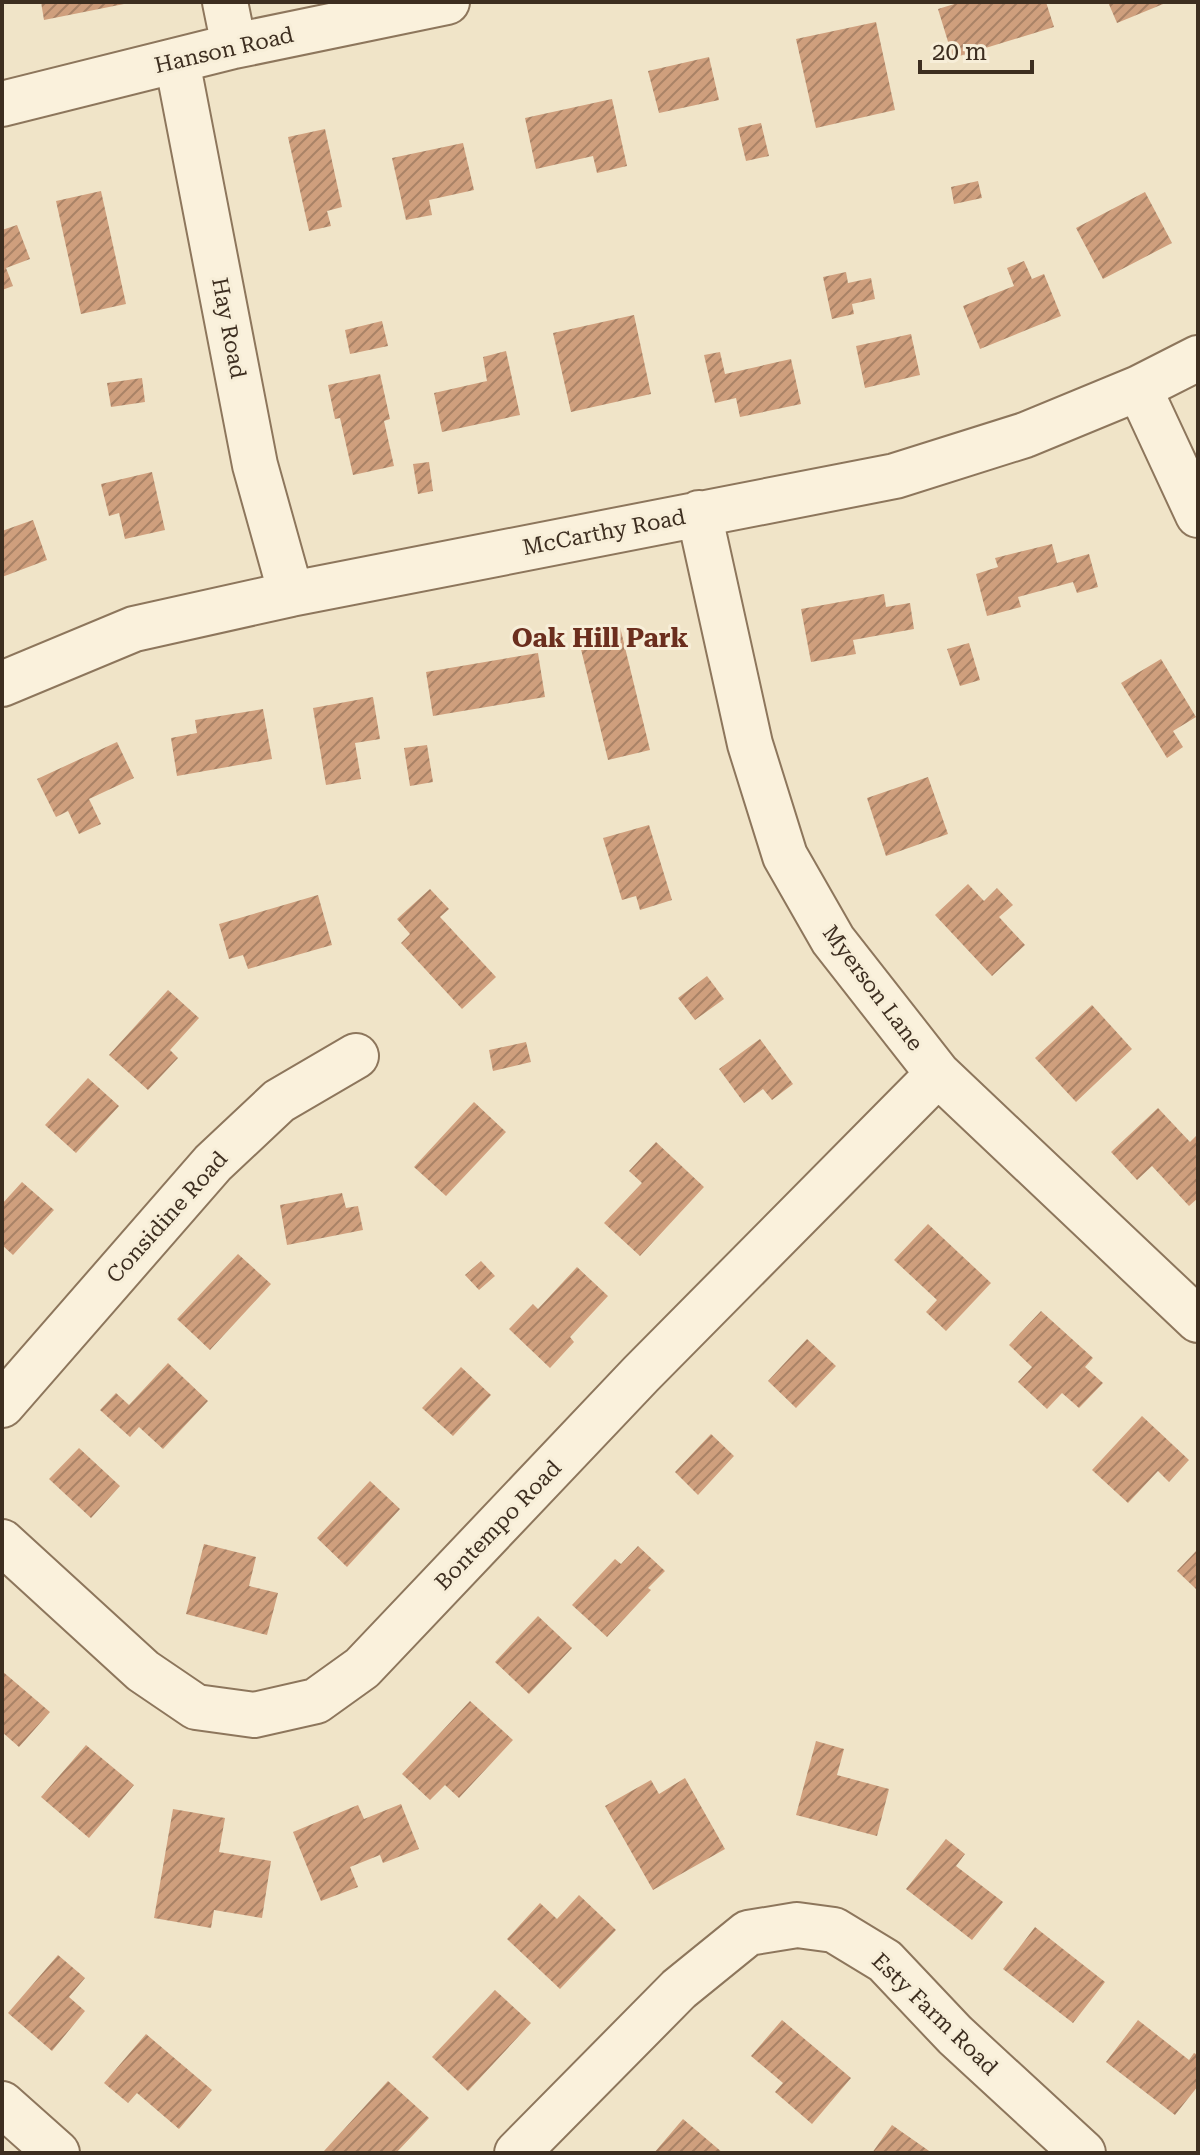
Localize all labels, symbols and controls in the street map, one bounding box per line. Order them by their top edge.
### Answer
street label: Hanson Road [152,22,296,78]
scale bar [920,24,1032,74]
text: 20 m [932,38,987,66]
street label: Hay Road [207,275,251,381]
street label: McCarthy Road [520,504,688,560]
district label: Oak Hill Park [512,623,688,653]
street label: Myerson Lane [818,921,928,1055]
street label: Considine Road [101,1146,233,1288]
street label: Bontempo Road [430,1455,566,1595]
street label: Esty Farm Road [867,1948,1003,2080]

